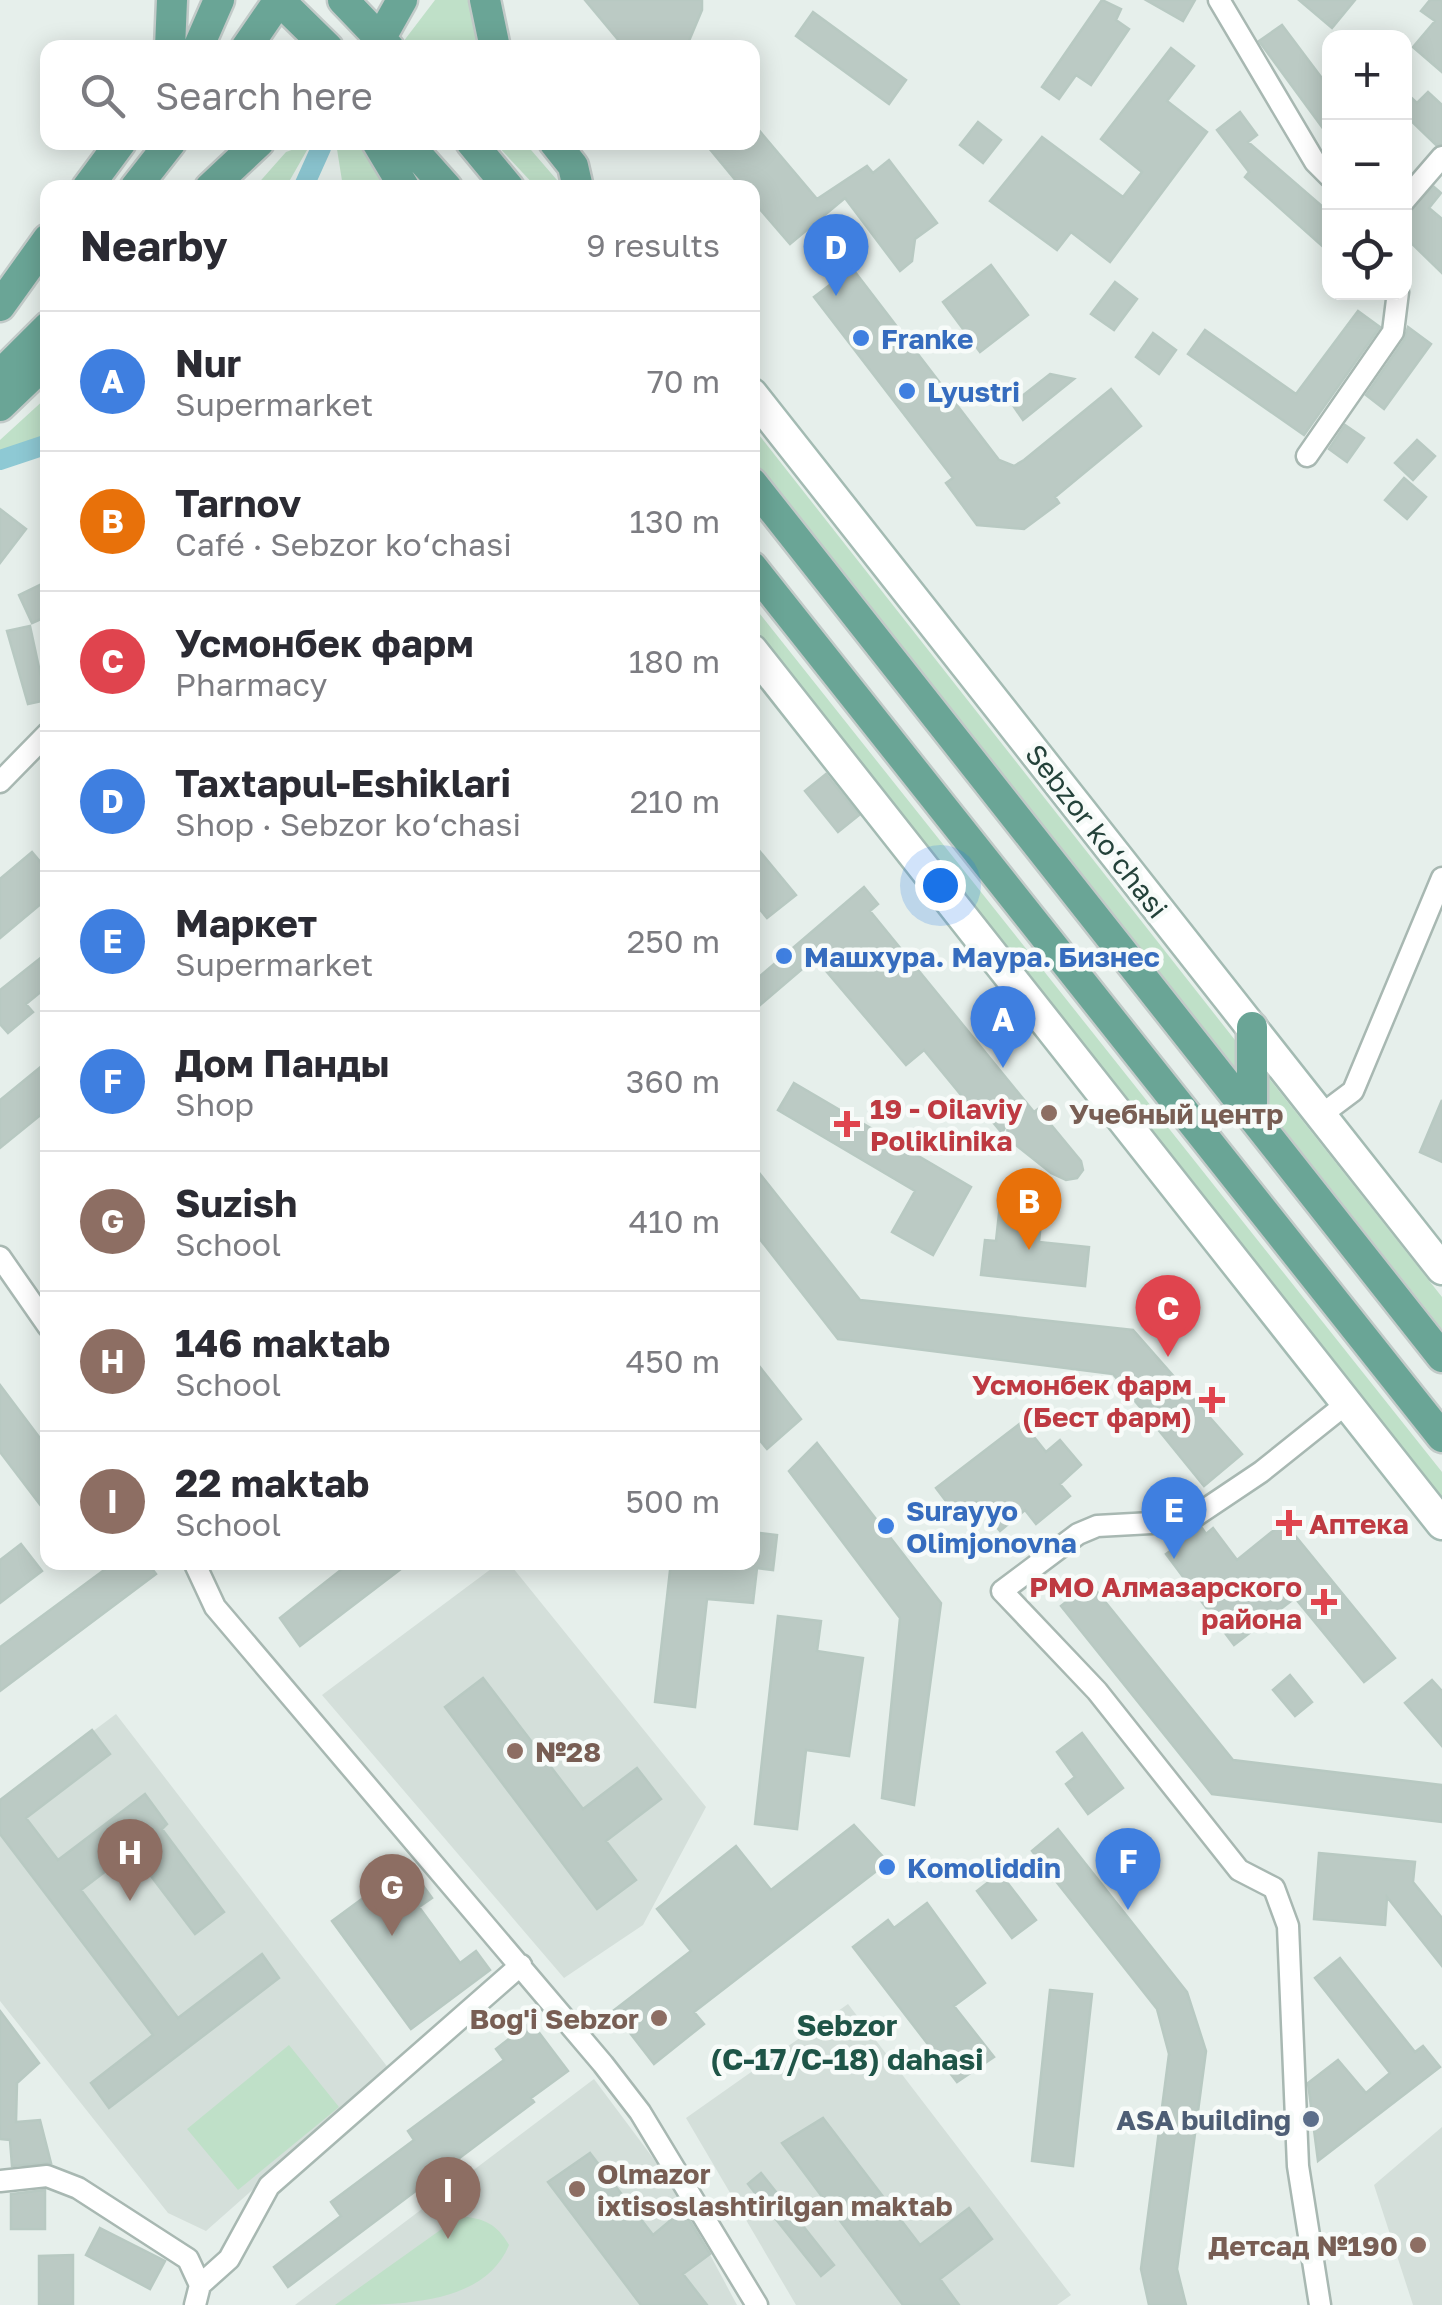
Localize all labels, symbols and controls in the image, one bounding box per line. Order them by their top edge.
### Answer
map controls [1322,30,1412,300]
button: + [1322,30,1412,120]
search box [40,40,760,150]
icon: search [75,68,130,123]
text: Search here [155,73,373,118]
button: − [1322,120,1412,210]
button: locate [1322,210,1412,300]
pin: D [804,214,868,296]
text: Nearby [80,220,228,270]
text: 9 results [586,226,720,264]
place label: Franke [881,322,974,355]
marker: Franke [850,327,872,349]
text: Nur [175,340,241,385]
text: A [101,362,124,400]
text: 70 m [647,362,720,400]
place label: Lyustri [927,375,1020,408]
marker: Lyustri [896,380,918,402]
text: Supermarket [175,385,373,423]
text: Tarnov [175,480,301,525]
text: B [101,502,124,540]
text: 130 m [630,502,720,540]
text: Café · Sebzor ko‘chasi [175,525,512,563]
text: Усмонбек фарм [175,620,474,665]
text: C [101,642,124,680]
text: 180 m [629,642,720,680]
text: Pharmacy [175,665,327,703]
street label: Sebzor ko‘chasi [1019,738,1175,924]
text: Taxtapul-Eshiklari [175,760,511,805]
text: D [101,782,124,820]
text: 210 m [630,782,720,820]
text: Shop · Sebzor ko‘chasi [175,805,521,843]
your location [915,860,966,911]
text: Маркет [175,900,317,945]
text: E [103,922,122,960]
text: 250 m [627,922,720,960]
place label: Машхура. Маура. Бизнес [804,940,1160,973]
text: Supermarket [175,945,373,983]
marker: Машхура. Маура. Бизнес [773,945,795,967]
pin: A [970,986,1036,1068]
text: Дом Панды [175,1040,390,1085]
text: F [103,1062,122,1100]
text: 360 m [626,1062,720,1100]
text: Shop [175,1085,254,1123]
place label: 19 - Oilaviy Poliklinika [870,1092,1023,1157]
place label: Учебный центр [1069,1097,1283,1130]
marker: Учебный центр [1038,1102,1060,1124]
marker: 19 - Oilaviy Poliklinika [834,1111,860,1137]
pin: B [996,1168,1062,1250]
text: Suzish [175,1180,297,1225]
text: G [101,1202,124,1240]
text: 410 m [629,1202,720,1240]
text: School [175,1225,281,1263]
pin: C [1136,1274,1200,1357]
text: 146 maktab [175,1320,390,1365]
text: H [100,1342,125,1380]
text: 450 m [626,1342,720,1380]
text: School [175,1365,281,1403]
place label: Усмонбек фарм (Бест фарм) [972,1368,1192,1433]
marker: Усмонбек фарм (Бест фарм) [1201,1389,1223,1411]
text: 22 maktab [175,1460,369,1505]
pin: E [1142,1476,1206,1559]
text: I [107,1482,118,1520]
text: 500 m [625,1482,720,1520]
place label: Surayyo Olimjonovna [906,1494,1077,1559]
text: School [175,1505,281,1543]
place label: Аптека [1309,1507,1409,1540]
marker: Аптека [1278,1512,1300,1534]
marker: Surayyo Olimjonovna [875,1515,897,1537]
place label: РМО Алмазарского района [1029,1570,1302,1635]
marker: РМО Алмазарского района [1311,1589,1337,1615]
place label: №28 [535,1735,601,1768]
marker: №28 [504,1740,526,1762]
pin: H [98,1818,162,1901]
pin: F [1096,1828,1160,1910]
place label: Komoliddin [907,1851,1061,1884]
pin: G [360,1854,424,1936]
marker: Komoliddin [876,1856,898,1878]
place label: Bog'i Sebzor [470,2002,639,2035]
marker: Bog'i Sebzor [648,2007,670,2029]
district label: Sebzor (C-17/C-18) dahasi [711,2007,983,2077]
place label: ASA building [1116,2103,1291,2136]
marker: ASA building [1300,2108,1322,2130]
pin: I [416,2156,480,2239]
place label: Olmazor ixtisoslashtirilgan maktab [597,2157,953,2222]
marker: Olmazor ixtisoslashtirilgan maktab [566,2178,588,2200]
place label: Детсад №190 [1208,2229,1398,2262]
marker: Детсад №190 [1407,2234,1429,2256]

